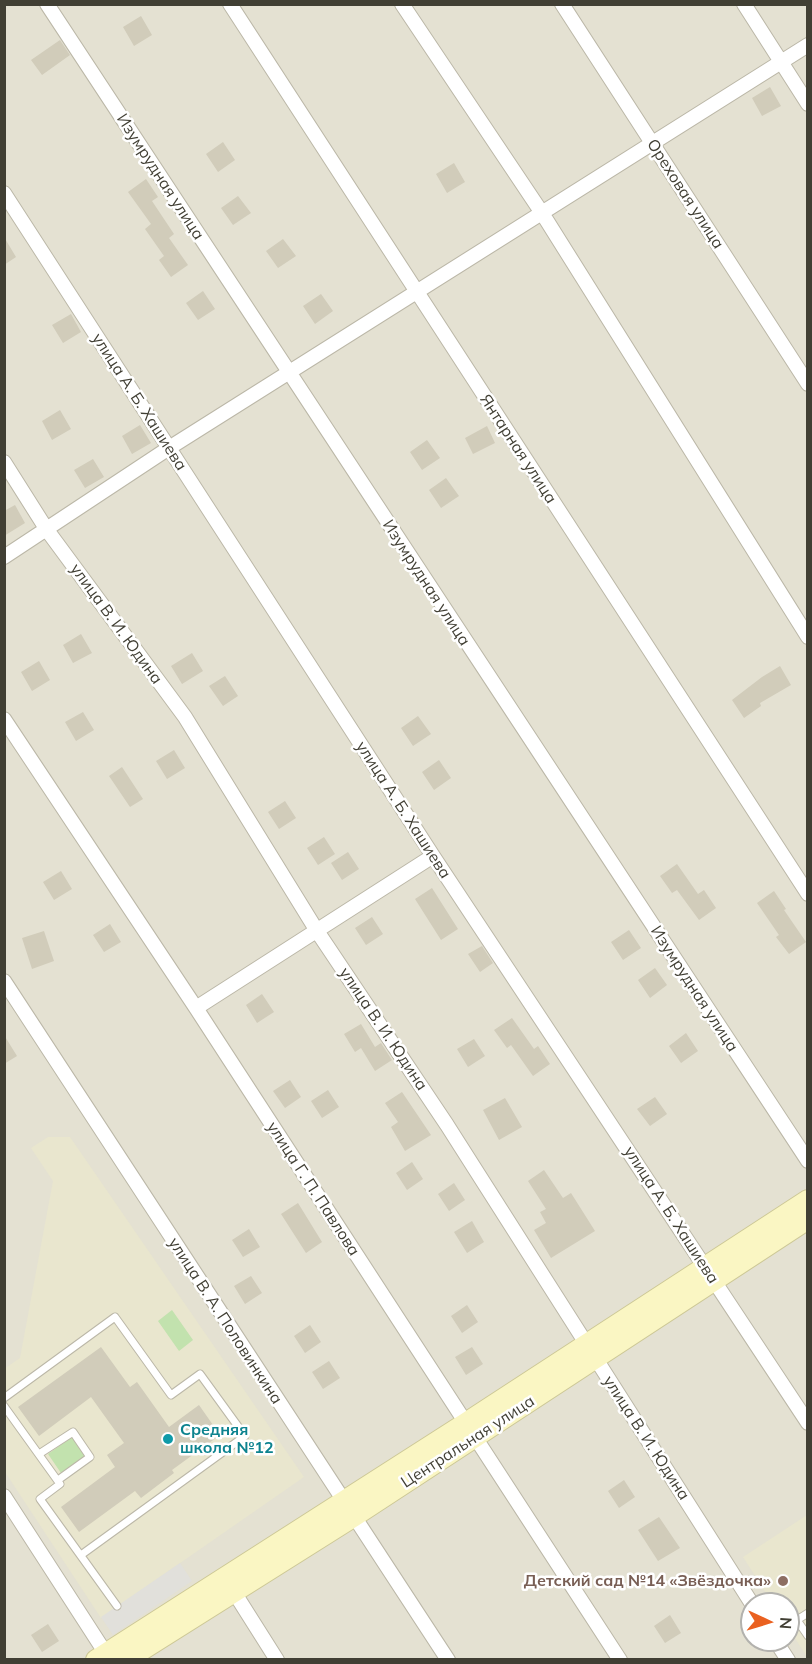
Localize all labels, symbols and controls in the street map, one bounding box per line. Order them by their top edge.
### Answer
street label: Изумрудная улица [112,110,208,244]
street label: Ореховая улица [642,136,728,252]
street label: улица А. Б. Хашиева [87,330,191,474]
street label: Янтарная улица [476,391,560,507]
street label: Изумрудная улица [378,516,474,650]
street label: улица В. И. Юдина [66,560,166,688]
street label: улица А. Б. Хашиева [351,738,455,882]
street label: Изумрудная улица [646,922,742,1056]
street label: улица В. И. Юдина [335,964,431,1094]
street label: улица Г. П. Павлова [262,1118,364,1260]
street label: улица А. Б. Хашиева [619,1143,723,1287]
street label: улица В. А. Половинкина [164,1234,286,1408]
street label: улица В. И. Юдина [599,1372,693,1504]
street label: Центральная улица [398,1392,538,1492]
place label: Средняя школа №12 [180,1420,274,1458]
marker: Средняя школа №12 [161,1432,175,1446]
place label: Детский сад №14 «Звёздочка» [524,1571,771,1591]
marker: Детский сад №14 «Звёздочка» [776,1574,790,1588]
north arrow [740,1592,800,1652]
text: N [776,1616,796,1630]

